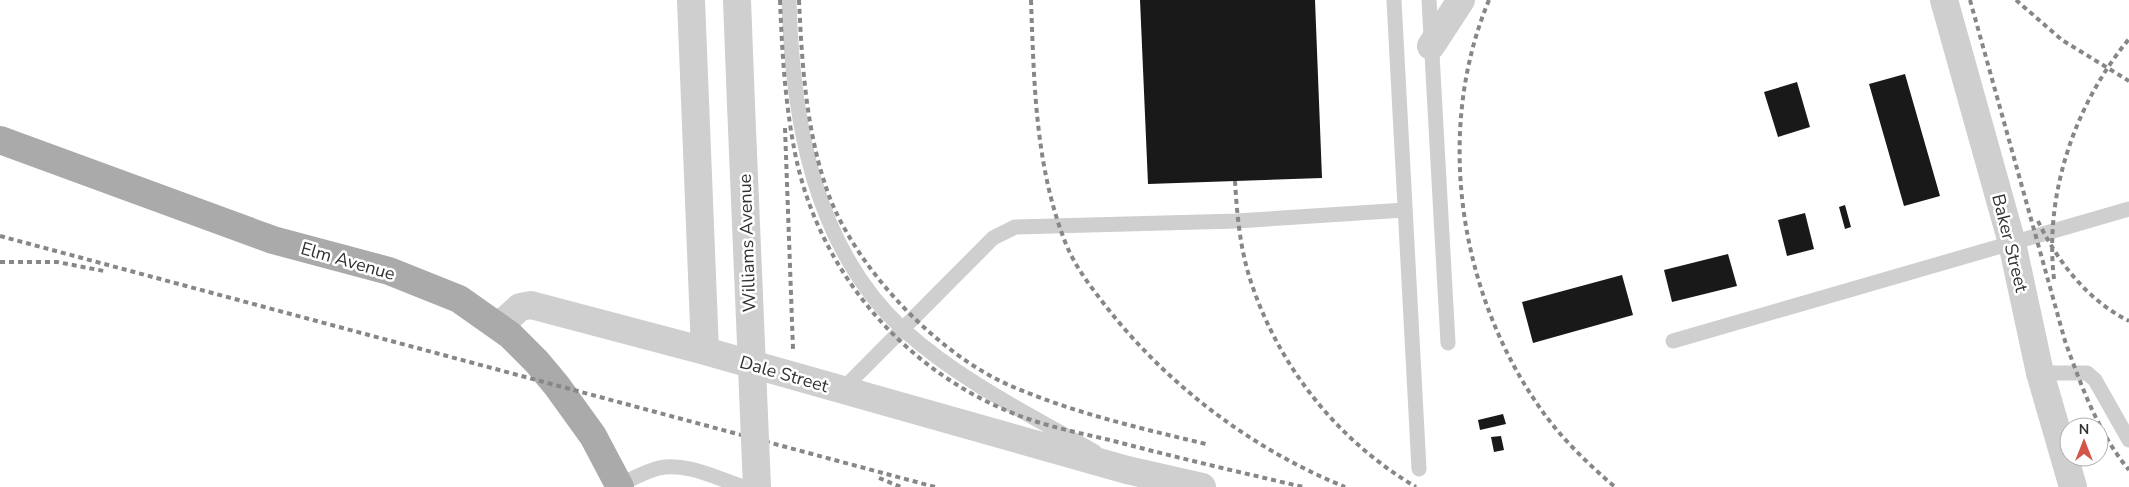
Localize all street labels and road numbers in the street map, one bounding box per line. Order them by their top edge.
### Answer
street label: Williams Avenue [733,173,761,313]
street label: Baker Street [1986,191,2034,295]
street label: Elm Avenue [298,236,398,286]
street label: Dale Street [737,350,832,398]

